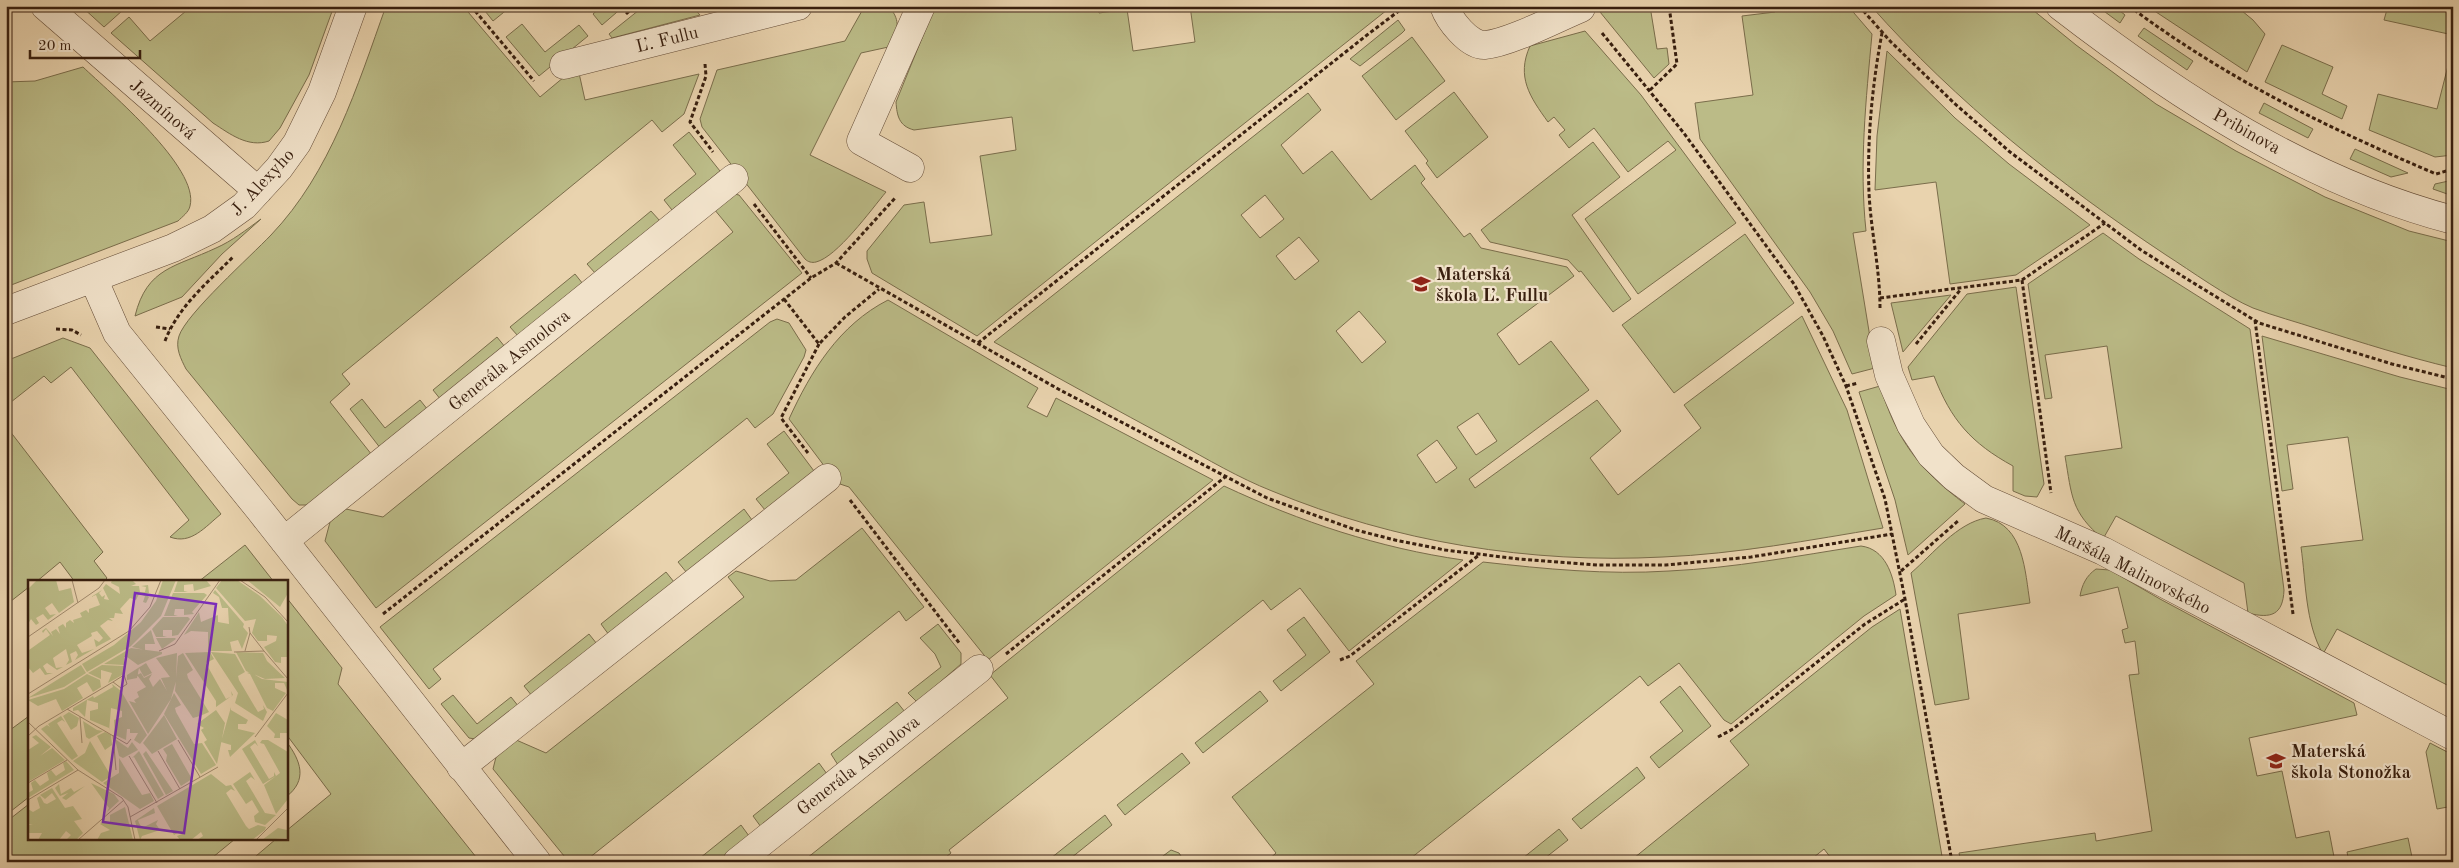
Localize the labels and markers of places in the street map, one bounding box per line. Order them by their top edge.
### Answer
place label: Materská škola Ľ. Fullu [1436,266,1548,305]
school or university icon: Materská škola Ľ. Fullu [1410,273,1432,295]
place label: Materská škola Stonožka [2291,743,2411,782]
school or university icon: Materská škola Stonožka [2265,750,2287,772]

